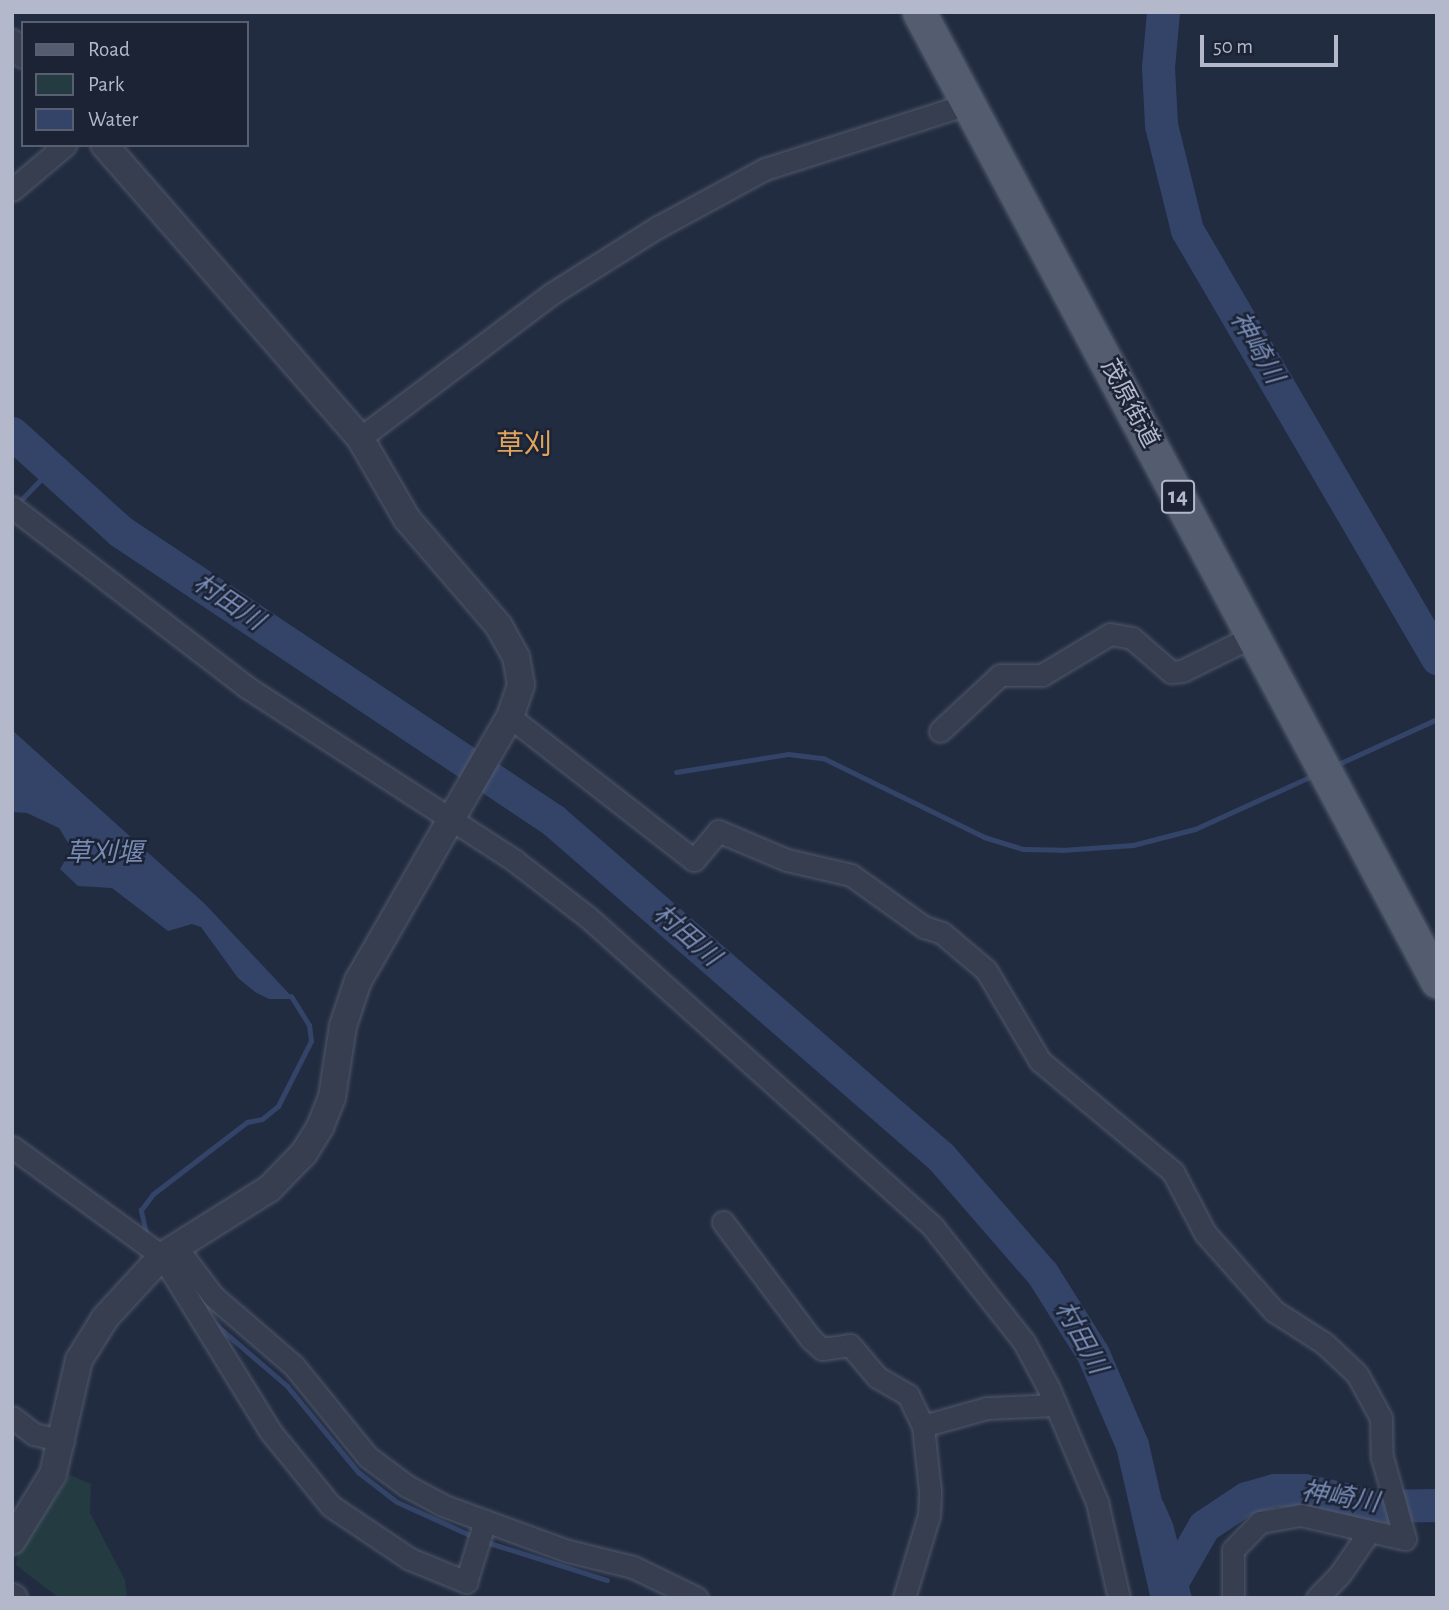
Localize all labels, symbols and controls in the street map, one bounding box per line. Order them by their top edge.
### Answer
legend [21,21,248,147]
scale bar [1204,21,1342,65]
text: 50 m [1213,36,1253,57]
text: Road [88,39,130,60]
text: Park [88,74,124,95]
text: Water [88,109,138,130]
water label: 神崎川 [1223,306,1289,390]
street label: 茂原街道 [1094,355,1164,453]
district label: 草刈 [496,429,552,463]
road number: 14 [1160,477,1196,516]
water label: 村田川 [187,568,269,638]
water label: 草刈堰 [65,838,143,870]
water label: 村田川 [646,899,726,973]
water label: 村田川 [1047,1296,1113,1380]
water label: 神崎川 [1299,1476,1381,1520]

